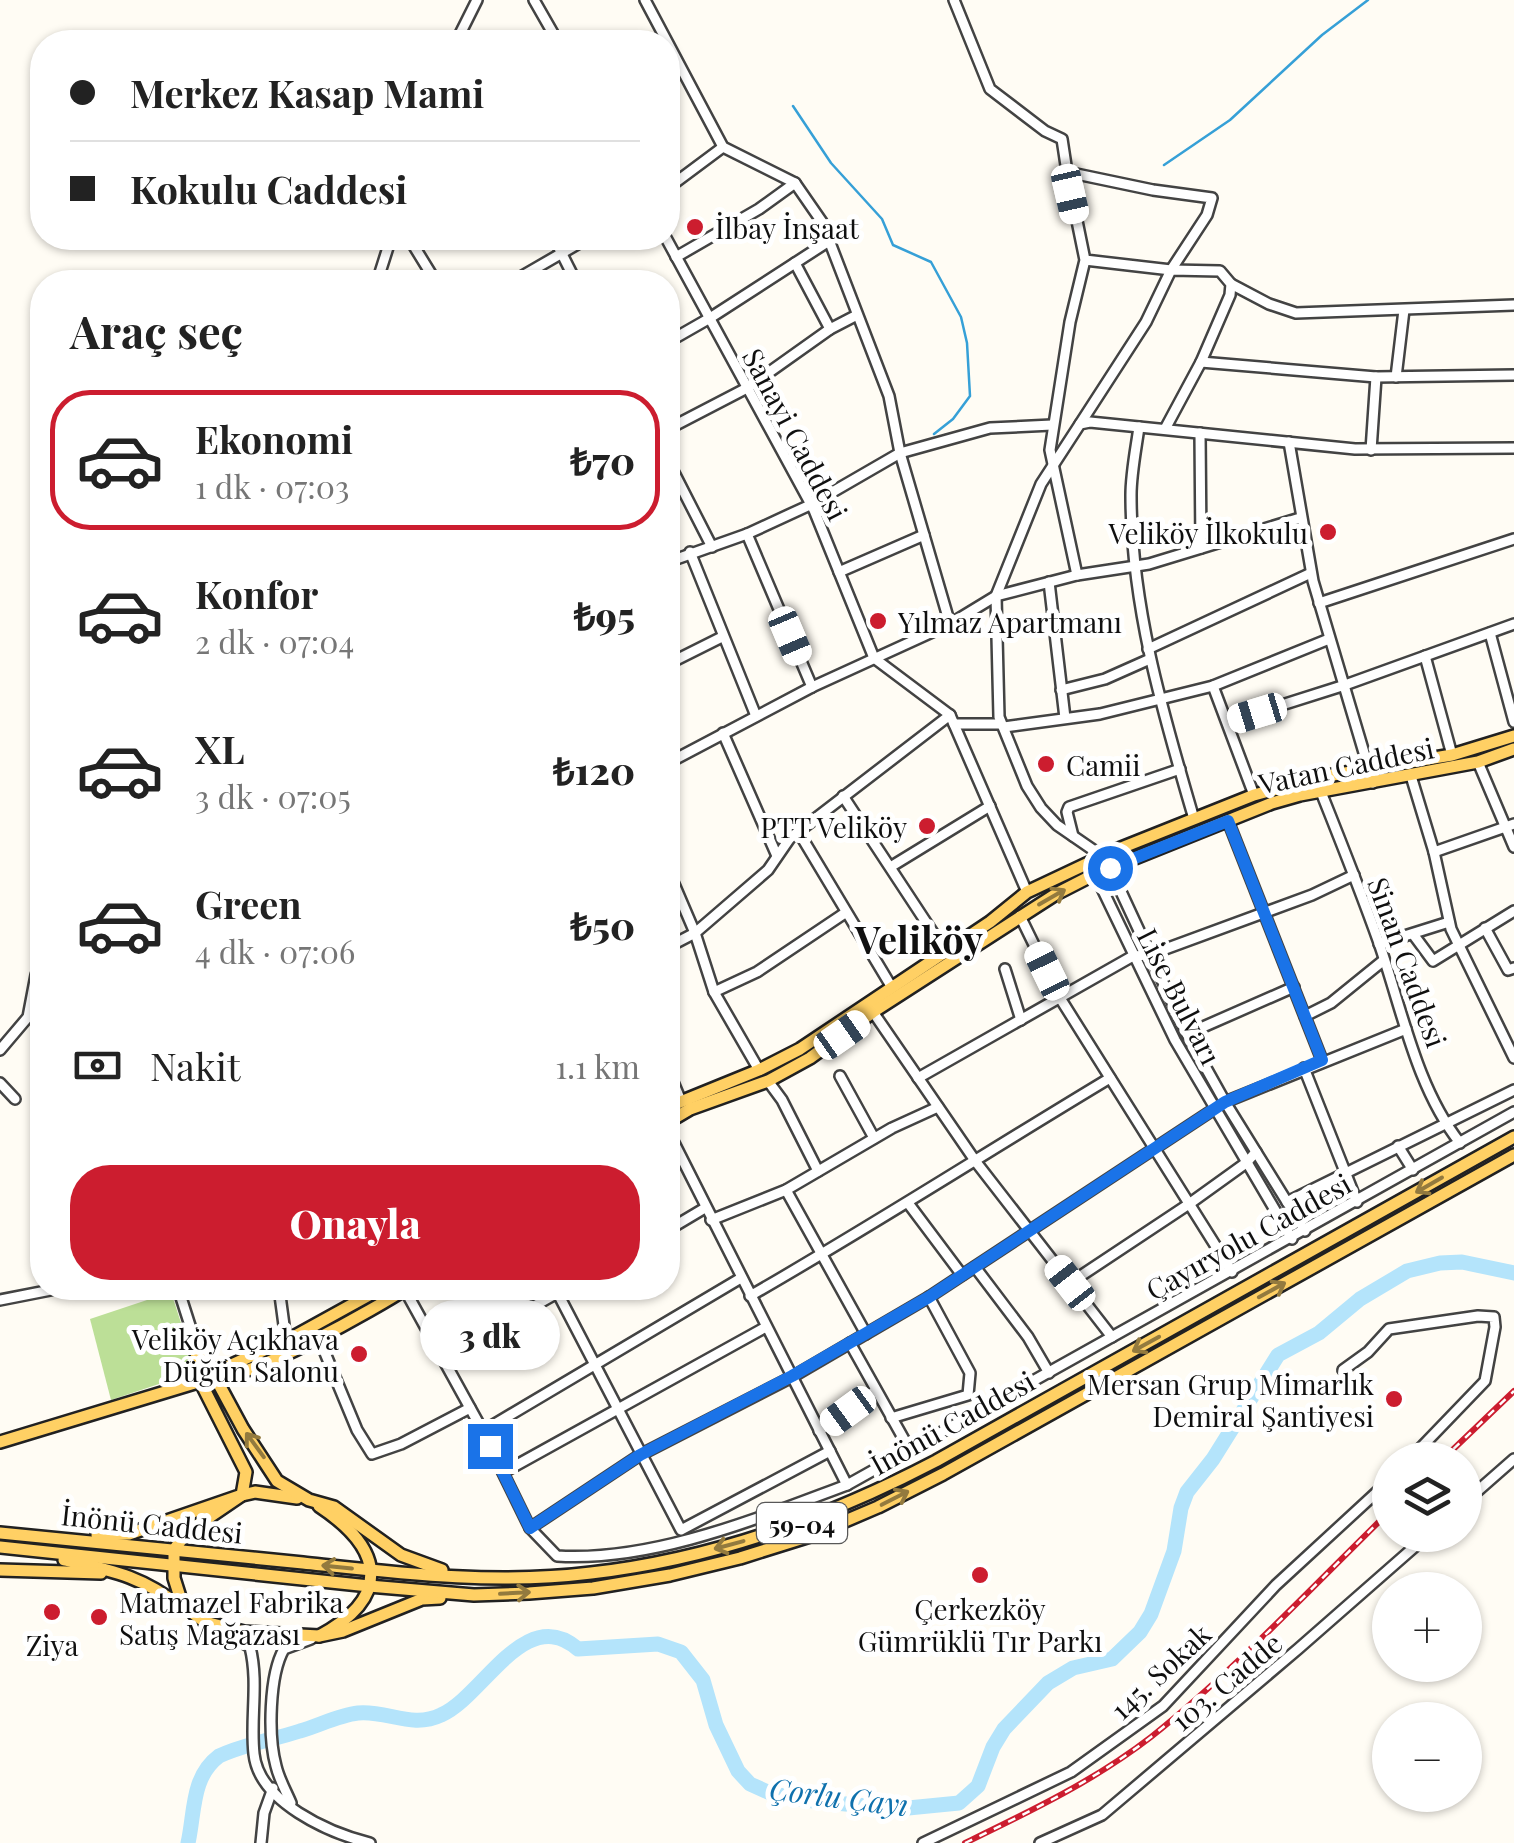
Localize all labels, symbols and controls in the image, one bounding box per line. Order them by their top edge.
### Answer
text: Merkez Kasap Mami [130,67,484,118]
car [1049,161,1091,227]
text: Kokulu Caddesi [130,163,407,214]
place label: İlbay İnşaat [715,209,860,246]
marker: İlbay İnşaat [684,216,706,238]
text: Araç seç [70,300,243,360]
street label: Sanayi Caddesi [735,342,857,526]
text: Ekonomi [195,413,353,464]
icon: car [75,415,165,505]
text: ₺70 [570,434,635,485]
text: 1 dk · 07:03 [195,464,349,507]
place label: Veliköy İlkokulu [1107,514,1308,551]
marker: Veliköy İlkokulu [1317,521,1339,543]
text: Konfor [195,568,318,619]
icon: car [75,570,165,660]
text: ₺95 [574,589,635,640]
car [764,603,816,669]
place label: Yılmaz Apartmanı [897,603,1122,640]
marker: Yılmaz Apartmanı [867,610,889,632]
text: 2 dk · 07:04 [195,619,354,662]
car [1224,690,1290,736]
text: XL [195,723,244,774]
icon: car [75,725,165,815]
street label: Vatan Caddesi [1254,728,1437,802]
text: ₺120 [553,744,635,795]
place label: Camii [1066,746,1140,783]
marker: Camii [1035,753,1057,775]
text: 3 dk · 07:05 [195,774,351,817]
place label: PTT Veliköy [760,808,907,845]
marker: PTT Veliköy [916,815,938,837]
route start [1088,846,1133,891]
street label: Sinan Caddesi [1360,872,1456,1052]
text: Green [195,878,302,929]
icon: car [75,880,165,970]
one-way arrow [1037,886,1066,906]
text: ₺50 [570,899,635,950]
district label: Veliköy [854,913,983,964]
street label: Lise Bulvarı [1130,922,1230,1070]
text: 4 dk · 07:06 [195,929,355,972]
car [1020,937,1074,1005]
car [809,1006,875,1064]
icon: cash [70,1038,125,1093]
text: Nakit [150,1040,240,1091]
text: 1.1 km [555,1044,640,1087]
street label: Çayıryolu Caddesi [1139,1164,1357,1308]
button: Onayla [70,1165,640,1280]
one-way arrow [1416,1175,1444,1195]
car [1040,1250,1100,1316]
one-way arrow [1256,1279,1286,1299]
callout: 3 dk [420,1301,560,1371]
text: 3 dk [459,1313,521,1356]
place label: Veliköy Açıkhava Düğün Salonu [131,1320,339,1389]
one-way arrow [1132,1334,1161,1354]
marker: Veliköy Açıkhava Düğün Salonu [348,1343,370,1365]
street label: İnönü Caddesi [863,1362,1041,1482]
place label: Mersan Grup Mimarlık Demiral Şantiyesi [1087,1365,1375,1434]
car [815,1381,881,1441]
marker: Mersan Grup Mimarlık Demiral Şantiyesi [1383,1388,1405,1410]
route end [468,1424,513,1469]
one-way arrow [245,1432,266,1460]
map controls [1372,1442,1482,1812]
button: layers [1372,1442,1482,1552]
one-way arrow [880,1488,910,1507]
street label: İnönü Caddesi [59,1495,245,1551]
road number: 59-04 [757,1503,847,1543]
one-way arrow [713,1537,745,1556]
one-way arrow [322,1557,354,1576]
marker: Çerkezköy Gümrüklü Tır Parkı [969,1564,991,1586]
button: + [1372,1572,1482,1682]
place label: Matmazel Fabrika Satış Mağazası [119,1583,343,1652]
one-way arrow [499,1583,531,1602]
place label: Çerkezköy Gümrüklü Tır Parkı [858,1590,1102,1659]
marker: Ziya [41,1601,63,1623]
marker: Matmazel Fabrika Satış Mağazası [88,1606,110,1628]
street label: 145. Sokak [1102,1615,1219,1727]
street label: 103. Cadde [1163,1624,1289,1738]
place label: Ziya [26,1626,78,1663]
button: − [1372,1702,1482,1812]
water label: Çorlu Çayı [767,1768,911,1824]

